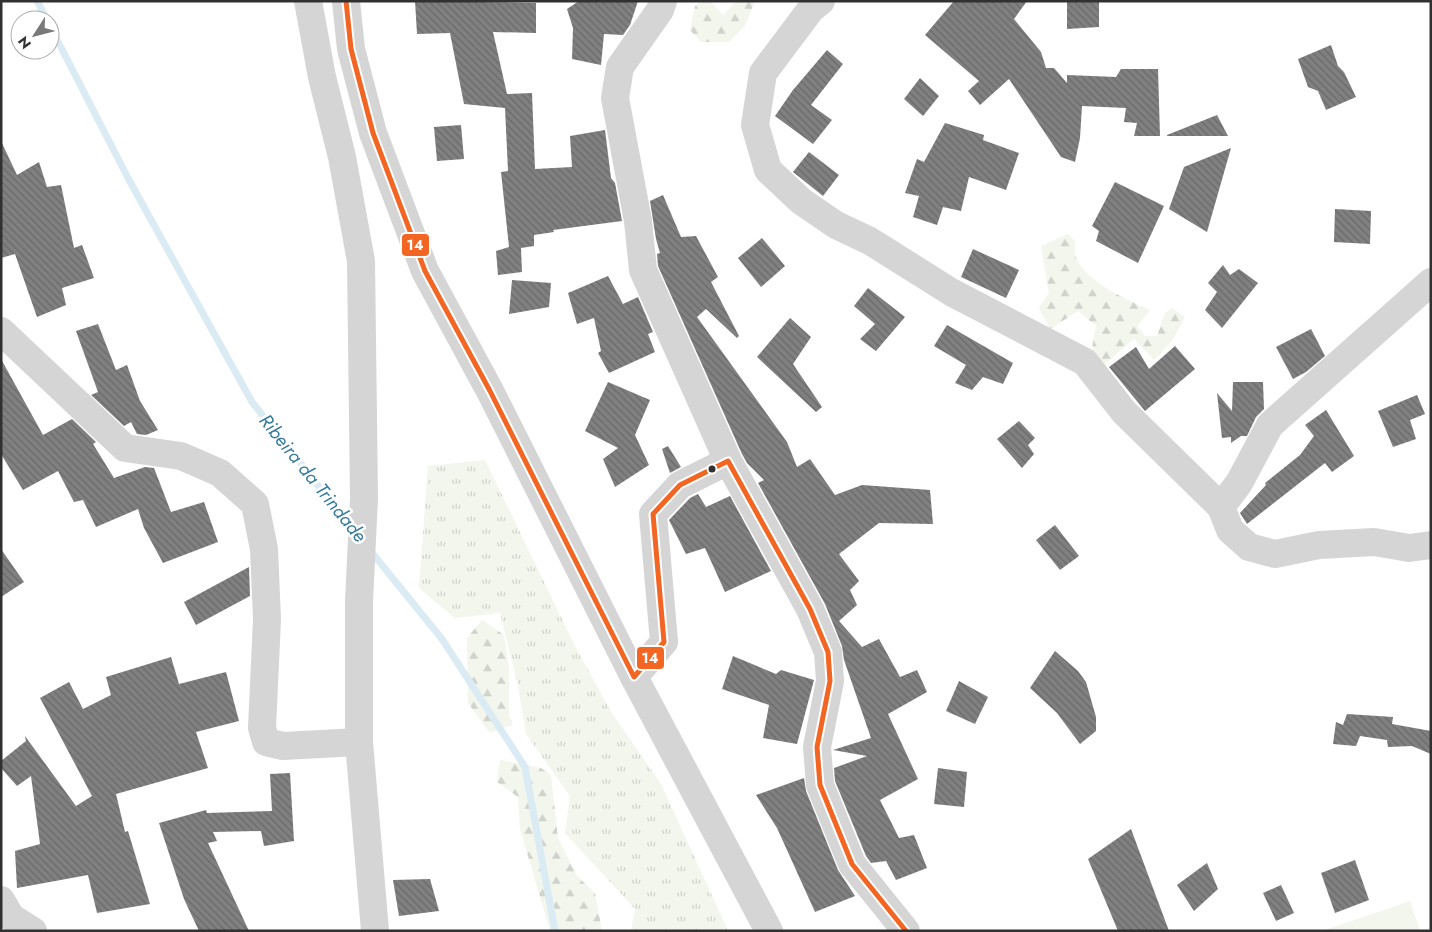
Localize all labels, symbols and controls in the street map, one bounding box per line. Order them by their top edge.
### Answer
north arrow [10,10,60,60]
text: N [13,32,36,53]
line badge: 14 [401,233,430,257]
text: 14 [407,235,424,255]
water label: Ribeira da Trindade [253,408,374,548]
unlabelled marker [707,464,717,474]
line badge: 14 [636,646,665,670]
text: 14 [642,648,659,668]

